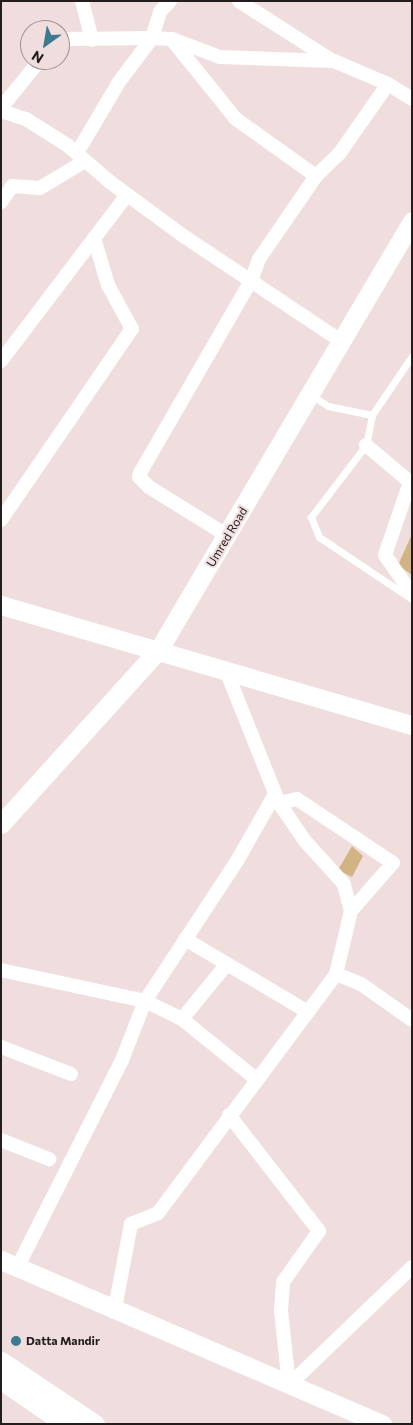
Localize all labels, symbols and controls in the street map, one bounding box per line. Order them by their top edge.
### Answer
north arrow [20,20,70,70]
text: N [28,47,46,67]
street label: Umred Road [203,504,251,570]
place label: Datta Mandir [26,1334,100,1348]
marker: Datta Mandir [10,1335,22,1347]

